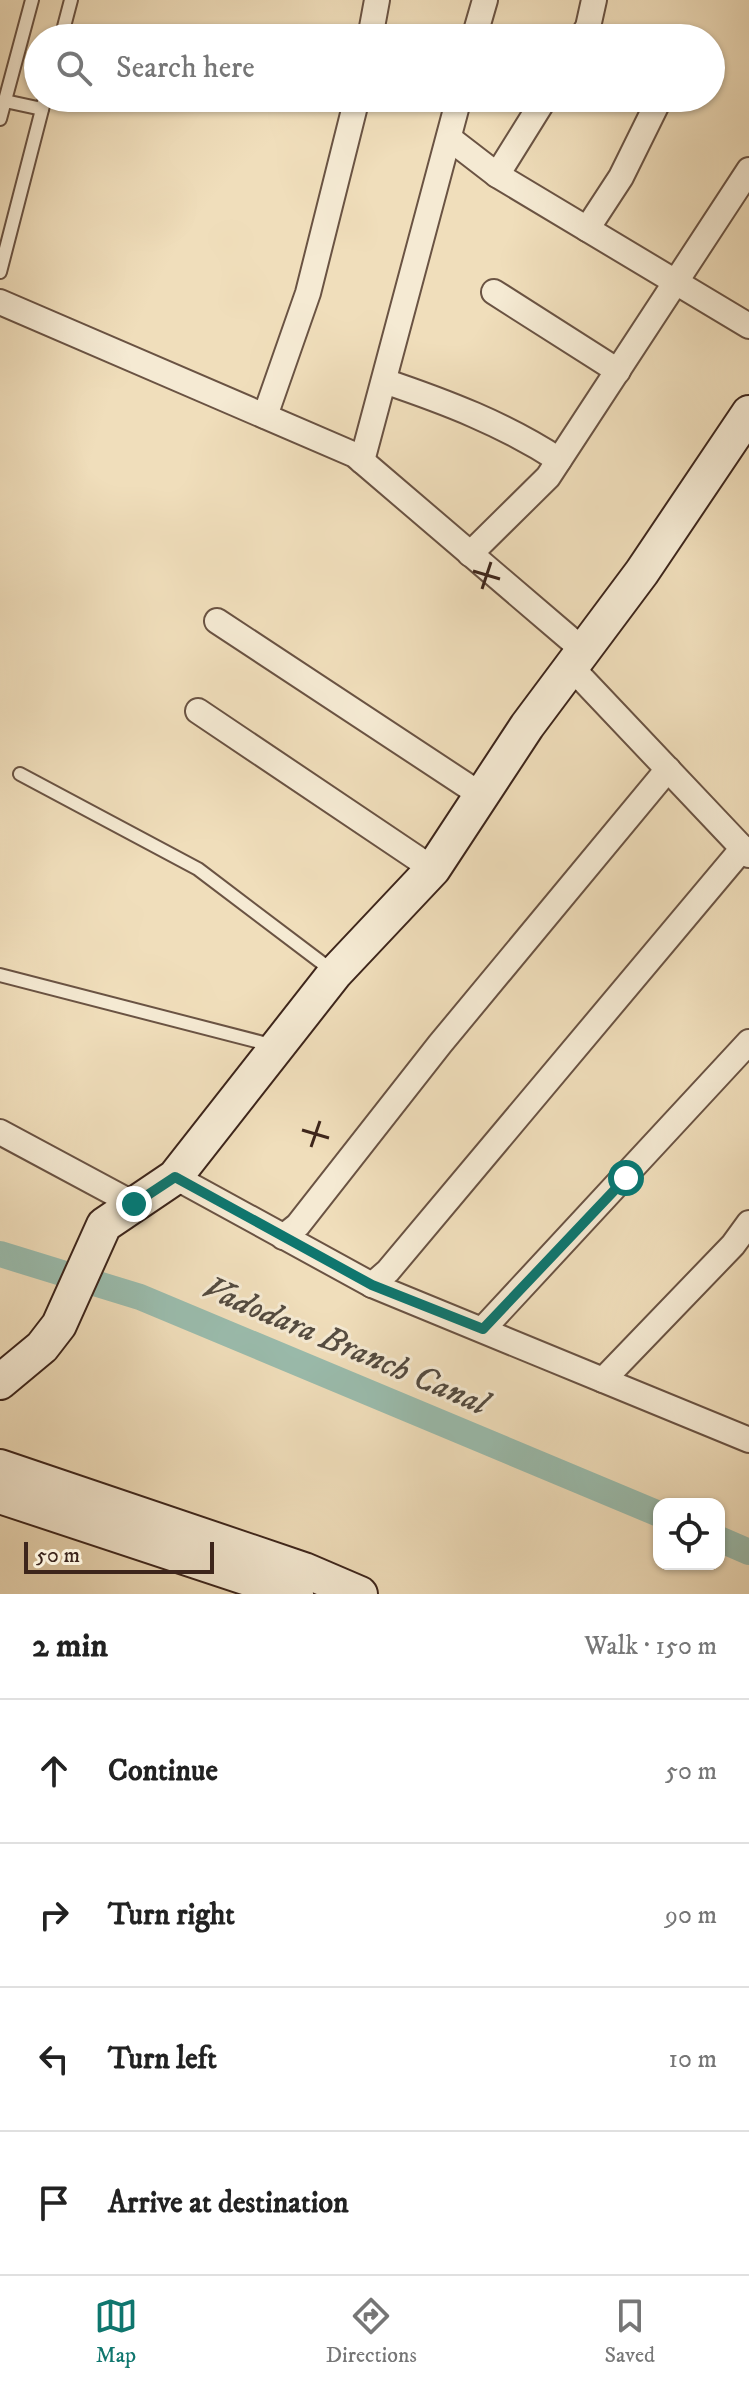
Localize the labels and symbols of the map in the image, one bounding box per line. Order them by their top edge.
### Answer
route start [608,1160,644,1196]
route end [116,1186,152,1222]
water label: Vadodara Branch Canal [196,1267,497,1426]
scale bar [24,1538,214,1574]

